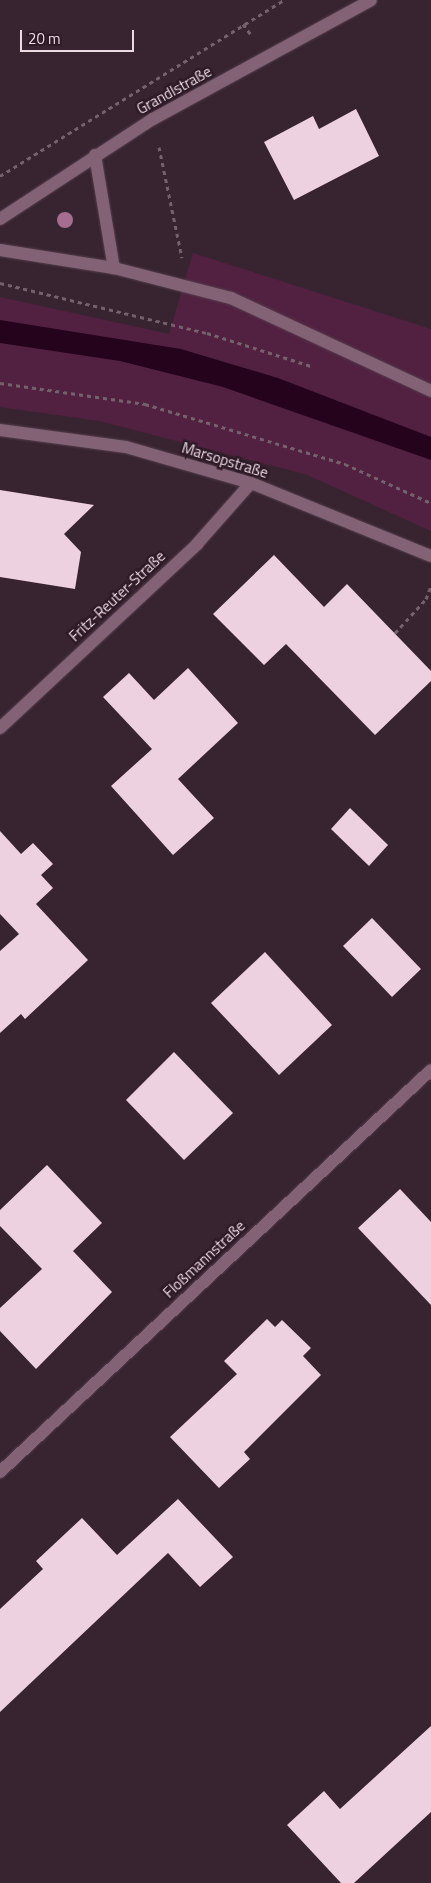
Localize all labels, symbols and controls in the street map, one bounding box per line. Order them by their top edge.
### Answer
scale bar [22,20,136,52]
text: 20 m [28,27,61,50]
street label: Grandlstraße [134,62,214,118]
street label: Marsopstraße [180,438,270,482]
street label: Fritz-Reuter-Straße [65,547,169,645]
street label: Floßmannstraße [159,1217,249,1301]

